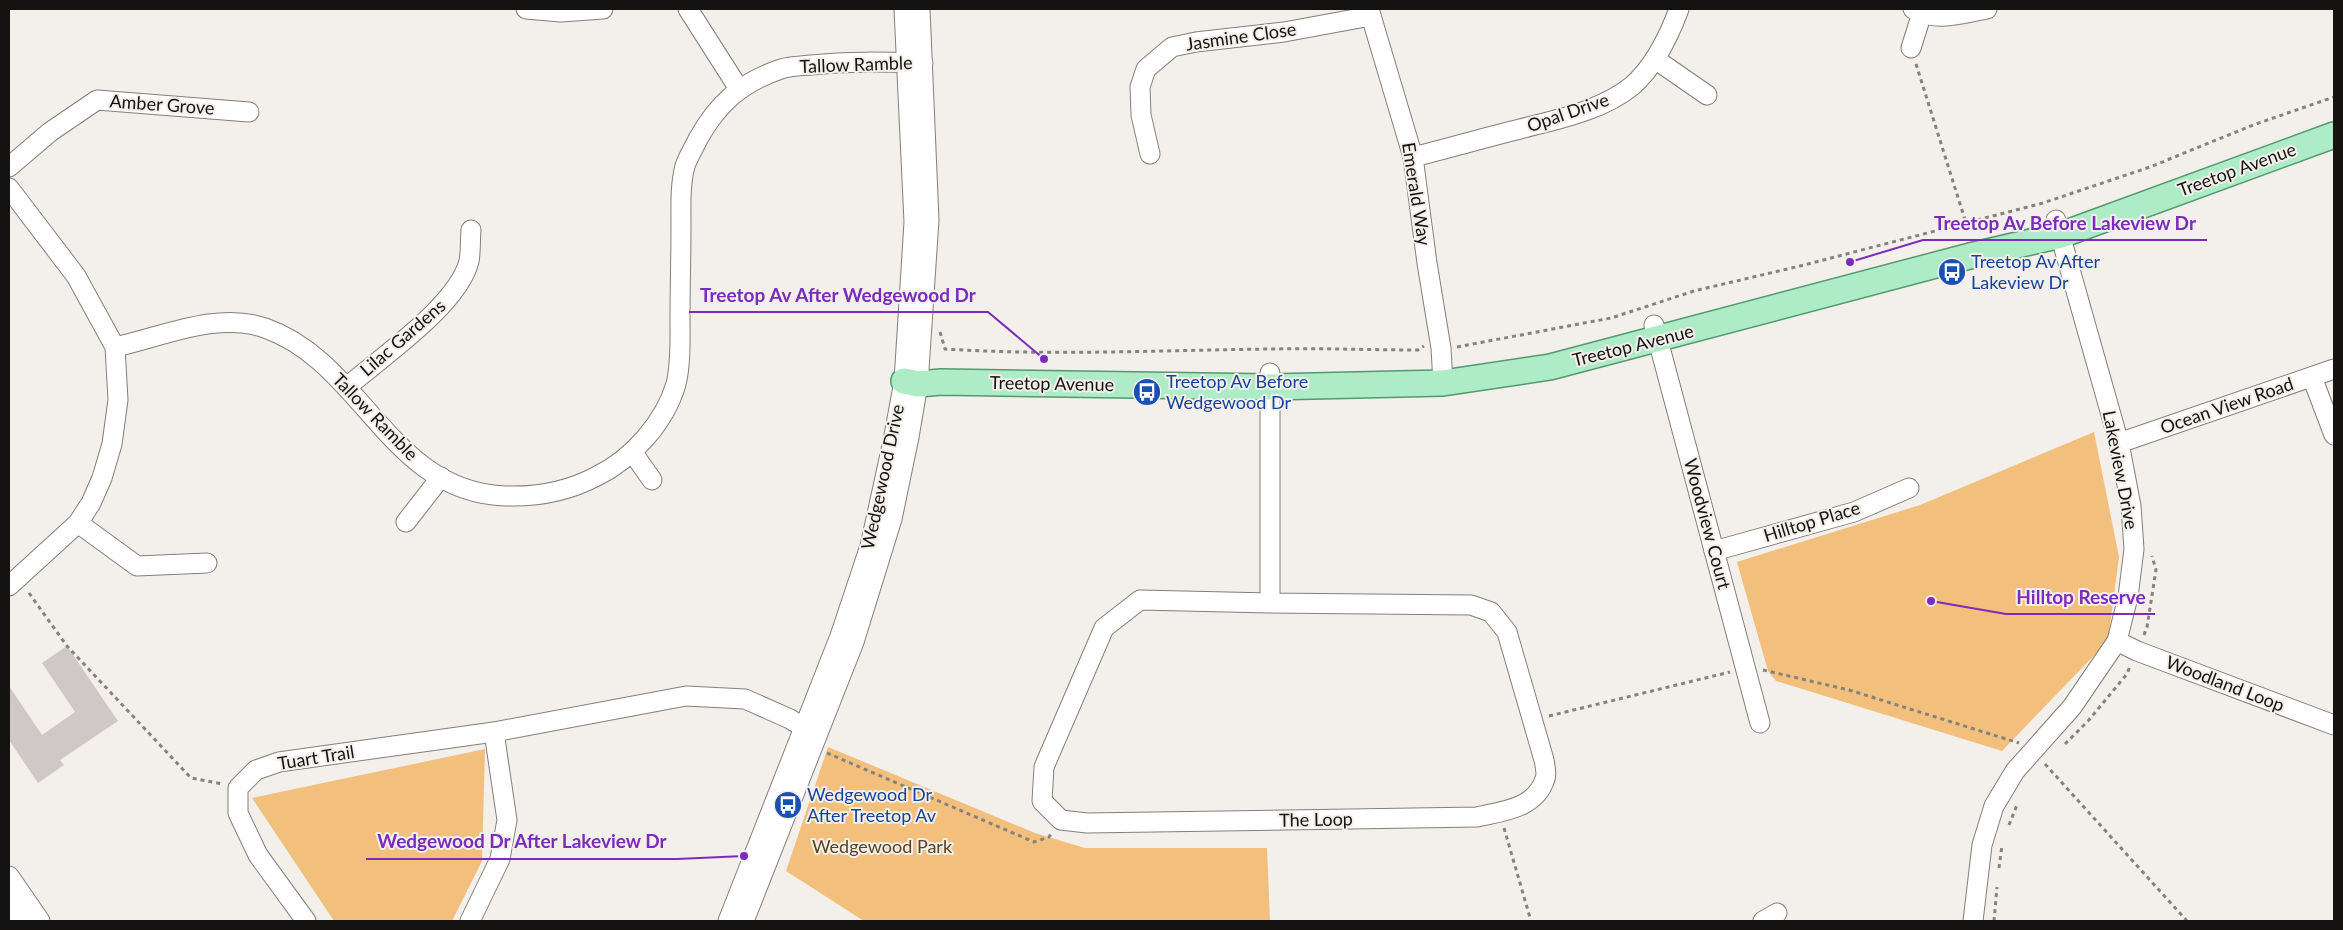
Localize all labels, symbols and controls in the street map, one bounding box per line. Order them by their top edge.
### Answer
street label: Jasmine Close [1184,17,1297,55]
street label: Tallow Ramble [799,51,913,77]
street label: Opal Drive [1524,88,1611,136]
street label: Amber Grove [109,89,215,119]
street label: Treetop Avenue [2175,138,2299,201]
street label: Emerald Way [1398,141,1436,248]
callout: Treetop Av Before Lakeview Dr [1923,206,2207,240]
text: Treetop Av Before Lakeview Dr [1934,211,2197,234]
place label: Treetop Av After Lakeview Dr [1971,250,2100,293]
bus stop icon: Treetop Av After Lakeview Dr [1937,257,1967,287]
callout: Treetop Av After Wedgewood Dr [689,278,988,312]
text: Treetop Av After Wedgewood Dr [700,283,977,306]
street label: Lilac Gardens [355,294,450,380]
street label: Treetop Avenue [1570,319,1696,371]
street label: Tallow Ramble [328,368,423,465]
place label: Treetop Av Before Wedgewood Dr [1166,370,1308,413]
street label: Treetop Avenue [990,371,1114,395]
street label: Ocean View Road [2157,372,2296,438]
bus stop icon: Treetop Av Before Wedgewood Dr [1132,377,1162,407]
street label: Wedgewood Drive [856,402,908,551]
street label: Lakeview Drive [2099,409,2143,531]
street label: Woodview Court [1680,456,1736,592]
street label: Hilltop Place [1761,496,1863,546]
callout: Hilltop Reserve [2006,580,2155,614]
text: Hilltop Reserve [2016,585,2146,608]
street label: Woodland Loop [2163,650,2288,716]
street label: Tuart Trail [276,740,356,774]
place label: Wedgewood Dr After Treetop Av [807,783,937,826]
bus stop icon: Wedgewood Dr After Treetop Av [773,790,803,820]
street label: The Loop [1279,807,1353,831]
callout: Wedgewood Dr After Lakeview Dr [366,825,677,859]
text: Wedgewood Dr After Lakeview Dr [377,829,668,852]
park label: Wedgewood Park [812,835,953,857]

